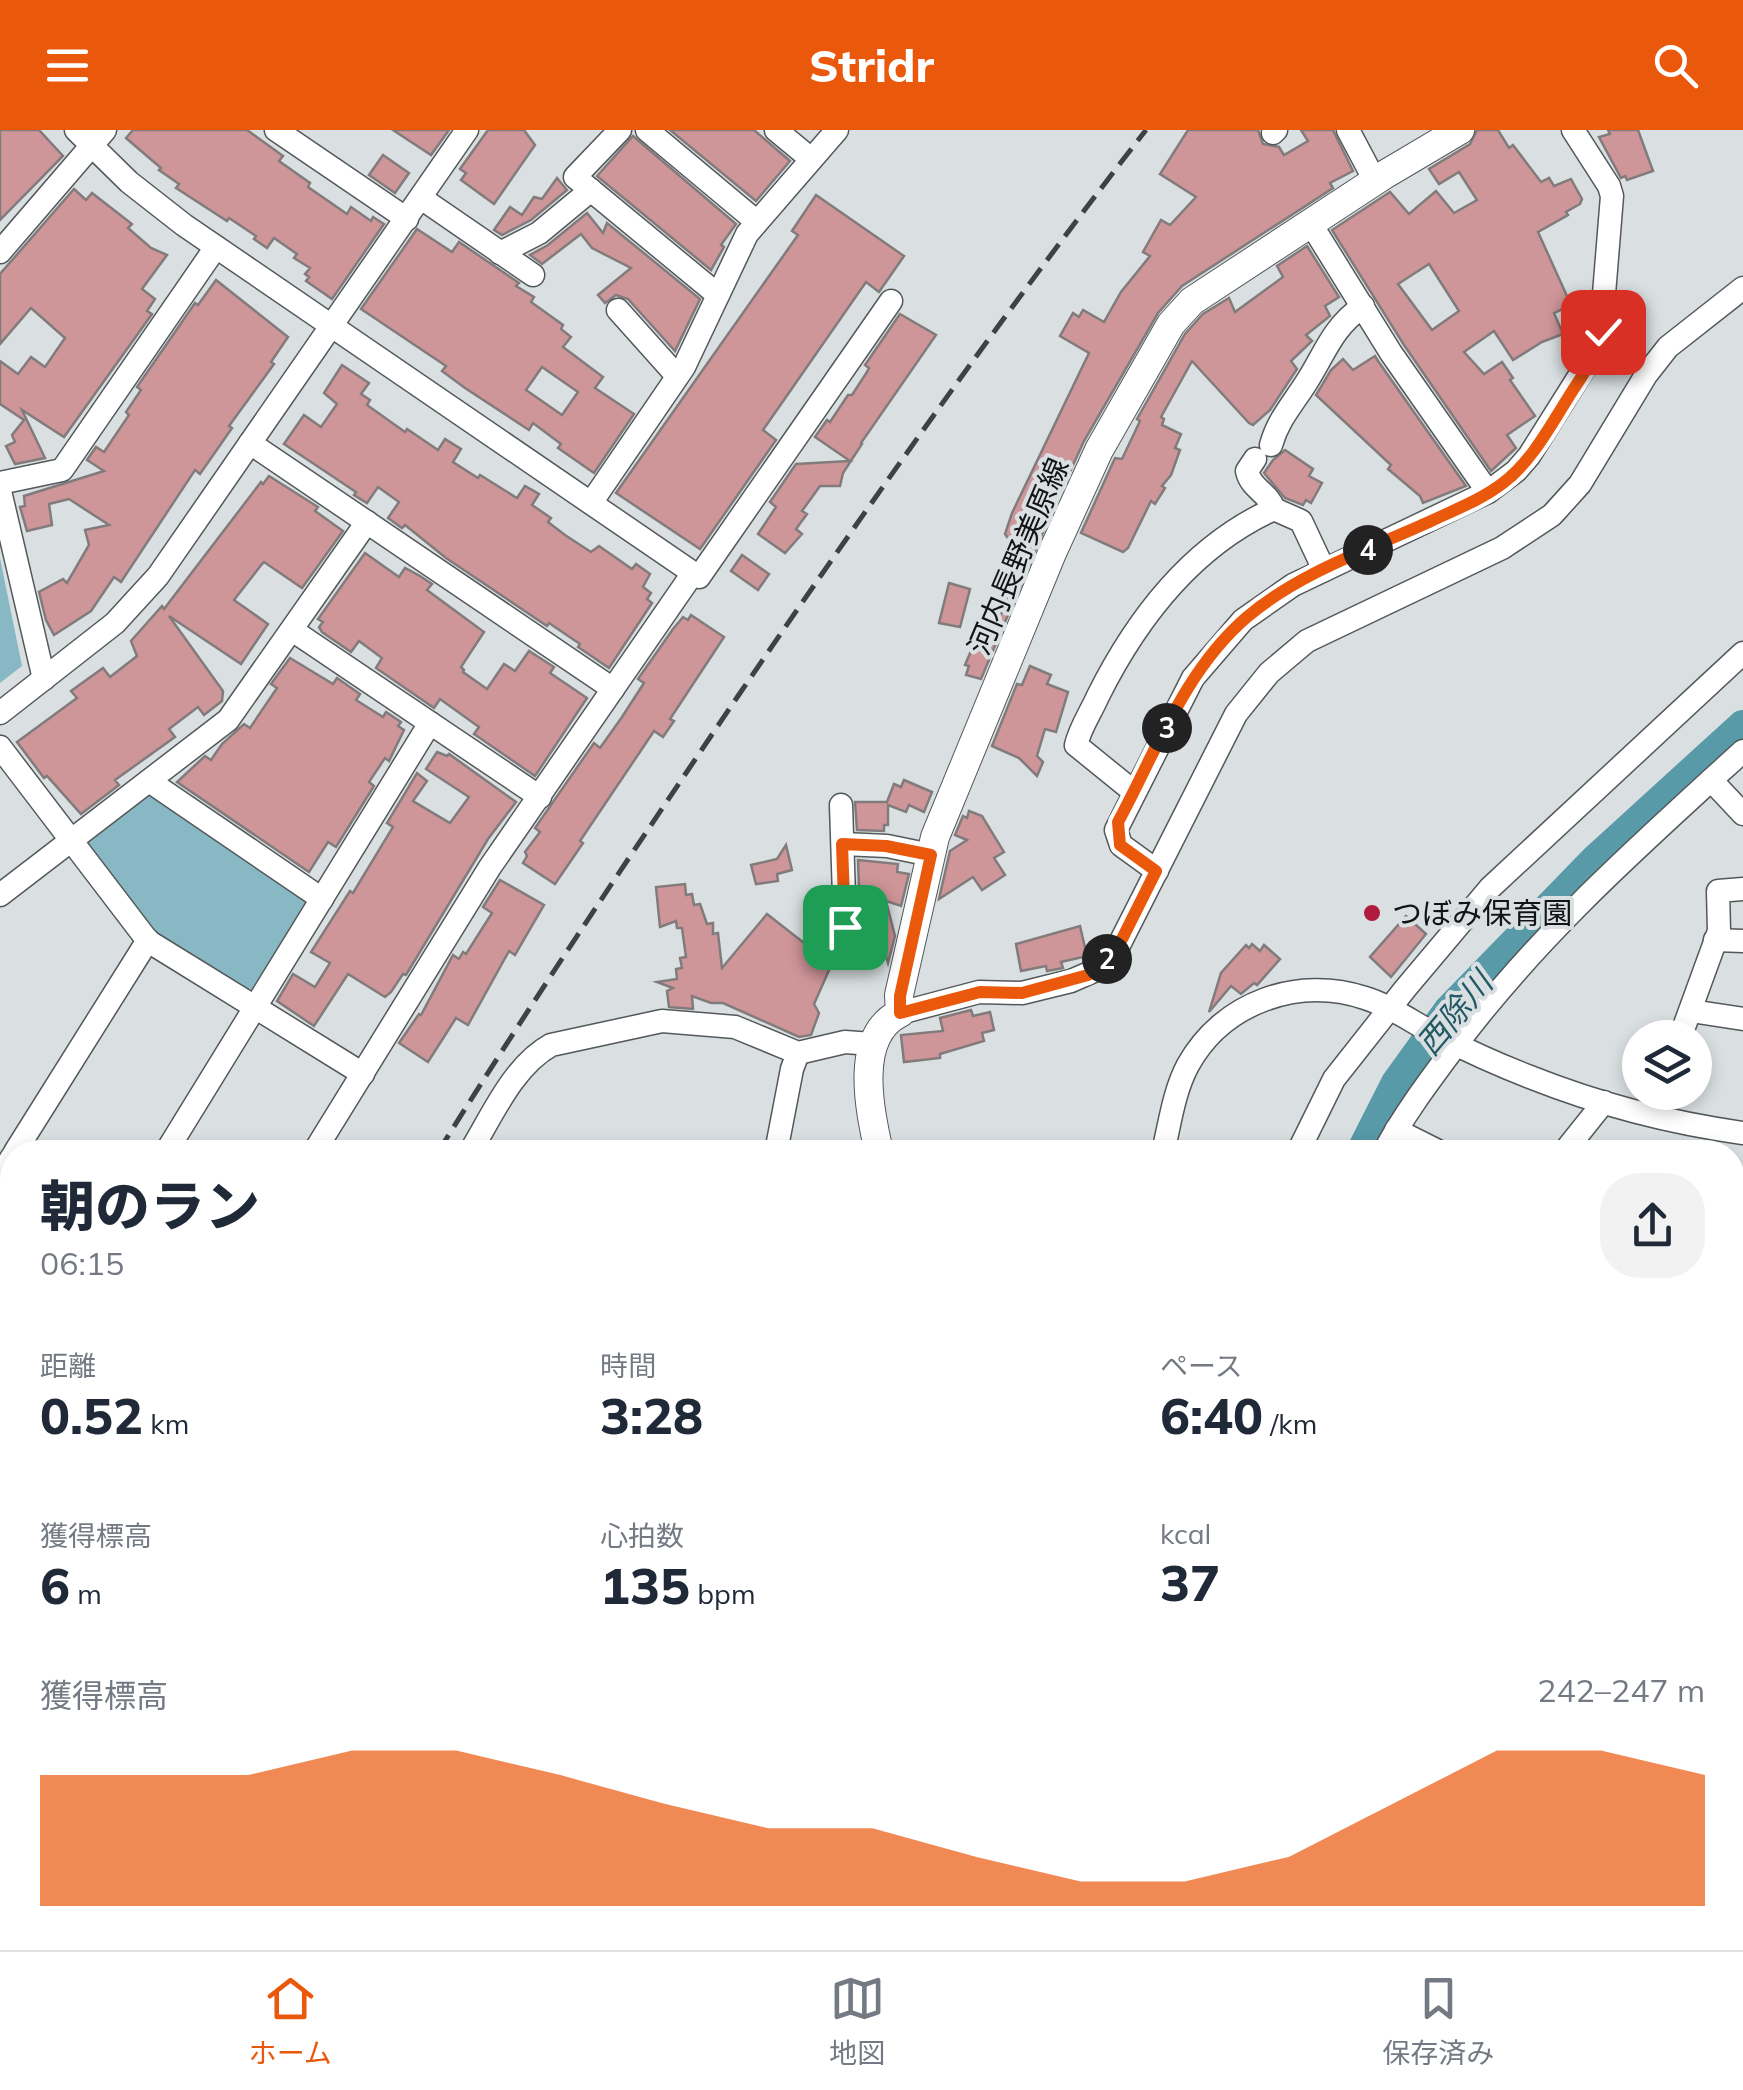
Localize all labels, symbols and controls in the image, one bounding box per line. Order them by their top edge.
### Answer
text: Stridr [809,37,934,93]
icon: menu [40,38,95,93]
icon: search [1648,38,1703,93]
pin [1561,290,1646,375]
icon: check [1576,305,1631,360]
street label: 河内長野美原線 [959,452,1077,660]
pin: 4 [1343,525,1393,575]
text: 4 [1360,532,1376,567]
pin: 3 [1142,703,1192,753]
text: 3 [1159,710,1175,745]
pin [803,885,888,970]
place label: つぼみ保育園 [1392,894,1572,932]
icon: arrive [818,900,873,955]
marker: つぼみ保育園 [1361,902,1383,924]
pin: 2 [1082,934,1132,984]
text: 2 [1099,941,1115,976]
water label: 西除川 [1408,961,1502,1063]
map controls [1622,1020,1712,1110]
button: layers [1622,1020,1712,1110]
text: 朝のラン [40,1171,260,1240]
button: share [1600,1173,1705,1278]
text: 06:15 [40,1243,124,1283]
text: 距離 [40,1348,96,1383]
text: 時間 [600,1348,656,1383]
text: ペース [1160,1348,1243,1383]
text: 0.52 [40,1384,143,1447]
text: 3:28 [600,1384,703,1447]
text: 6:40 [1160,1384,1263,1447]
text: km [143,1406,189,1441]
text: /km [1263,1406,1317,1441]
text: kcal [1160,1516,1211,1551]
text: 獲得標高 [40,1518,152,1553]
text: 心拍数 [600,1518,684,1553]
text: 37 [1160,1551,1220,1614]
text: 6 [40,1554,70,1617]
text: 135 [600,1554,690,1617]
text: m [70,1576,102,1611]
text: bpm [690,1576,756,1611]
text: 242–247 m [1537,1670,1705,1710]
text: 獲得標高 [40,1675,168,1715]
tab: ホーム [249,1971,332,2071]
tab: 地図 [829,1971,885,2071]
tab: 保存済み [1382,1971,1494,2071]

